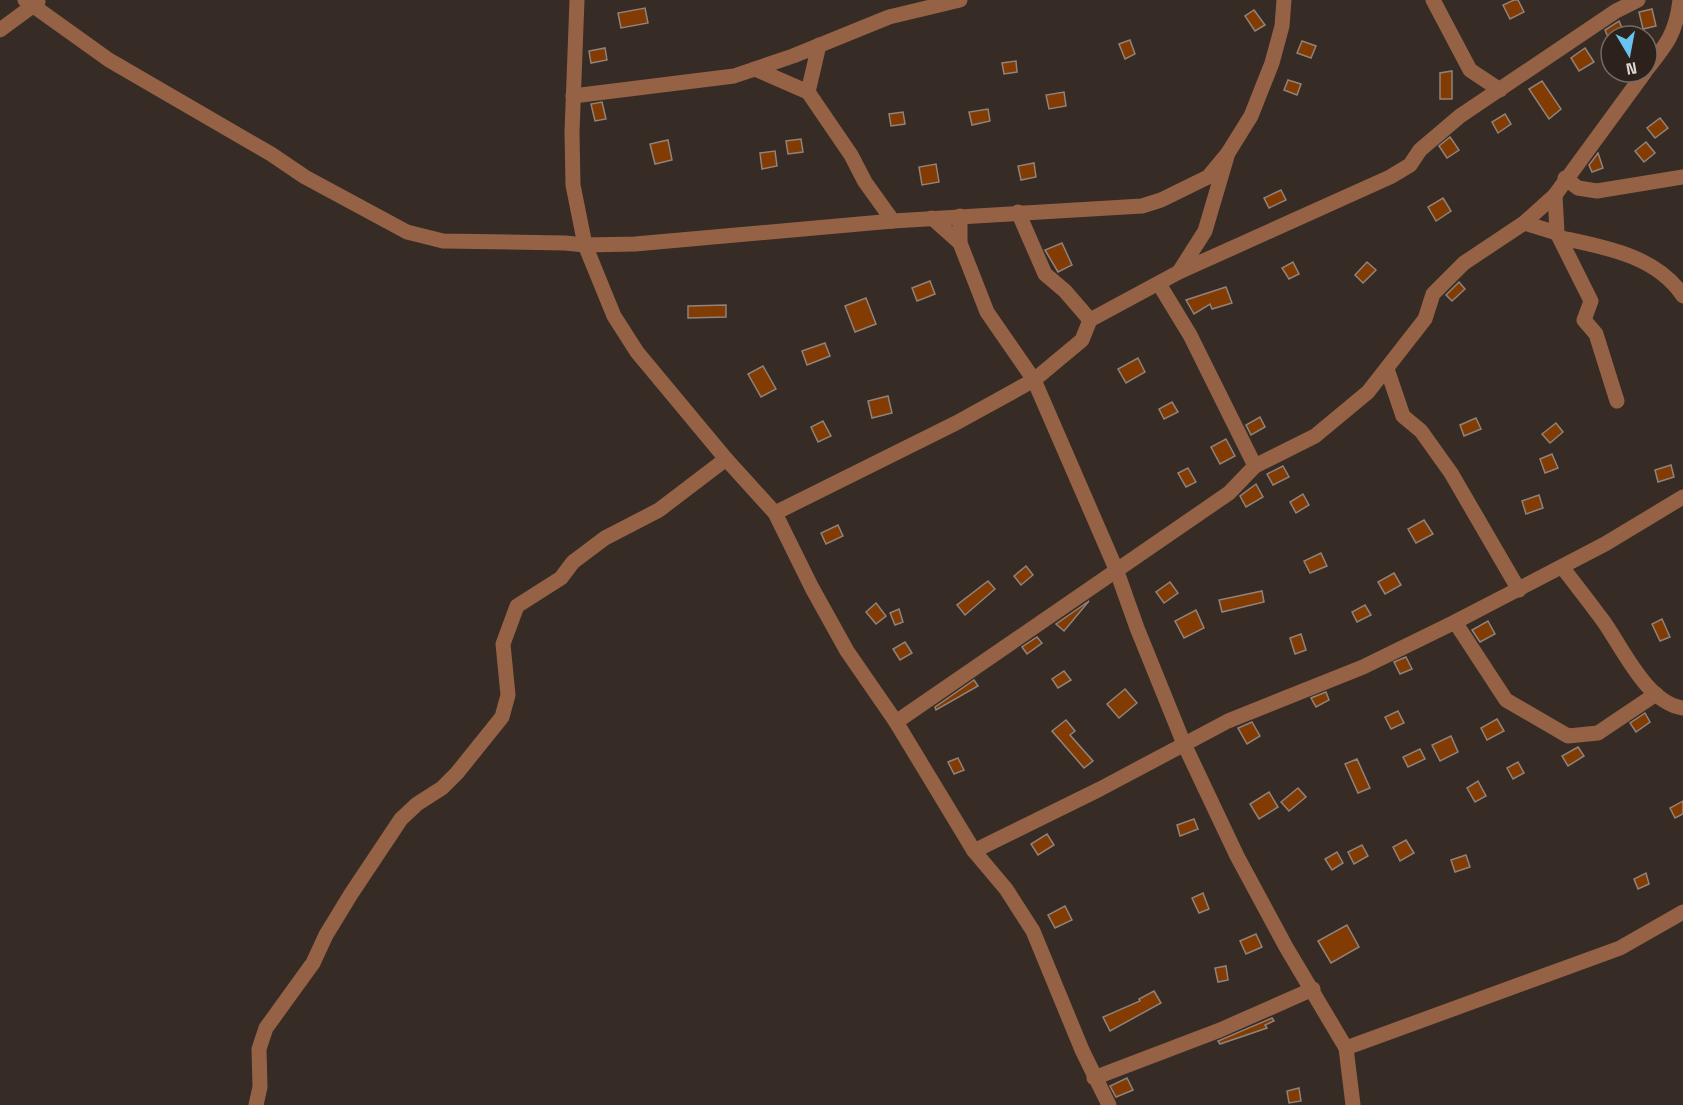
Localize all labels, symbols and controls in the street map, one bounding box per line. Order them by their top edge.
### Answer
north arrow [1599,24,1659,84]
text: N [1624,57,1639,80]

